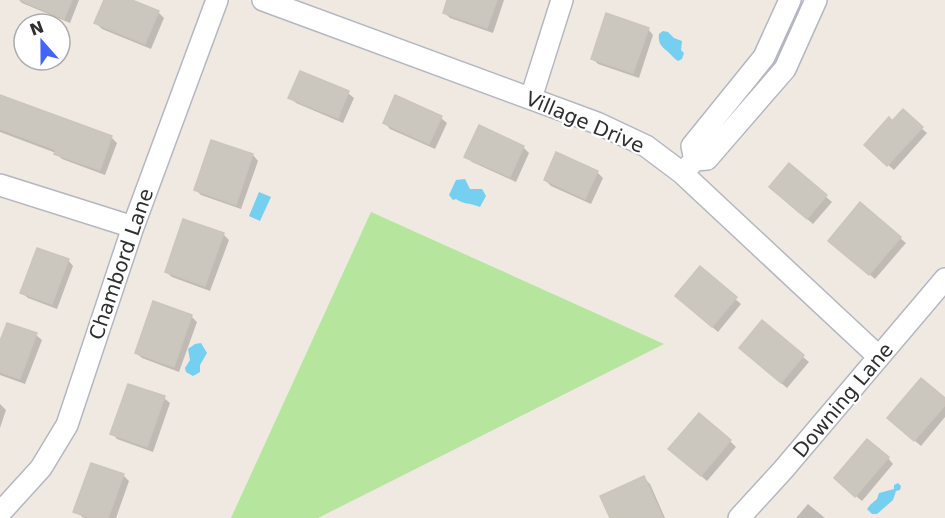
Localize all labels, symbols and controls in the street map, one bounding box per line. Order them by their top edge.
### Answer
north arrow [12,12,72,72]
text: N [27,17,46,40]
street label: Village Drive [522,86,648,158]
street label: Chambord Lane [84,185,158,343]
street label: Downing Lane [788,338,898,462]

